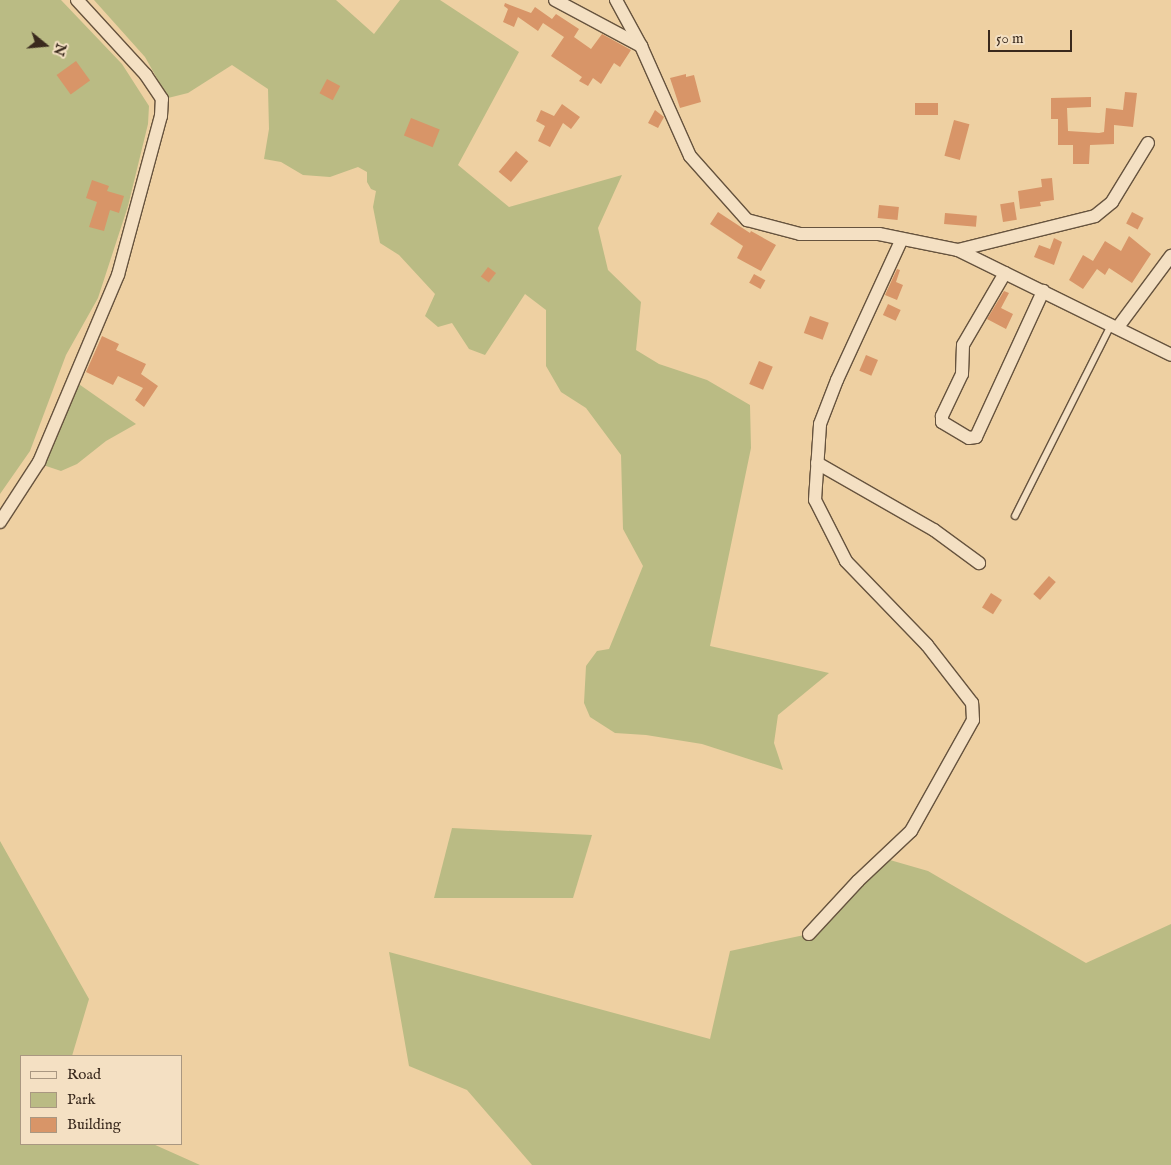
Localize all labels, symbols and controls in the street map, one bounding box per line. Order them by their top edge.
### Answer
north arrow [20,20,70,70]
scale bar [991,20,1075,52]
text: 50 m [996,29,1024,48]
text: N [49,41,70,58]
legend [20,1055,182,1145]
text: Road [67,1065,101,1084]
text: Park [67,1090,96,1109]
text: Building [67,1115,121,1134]

